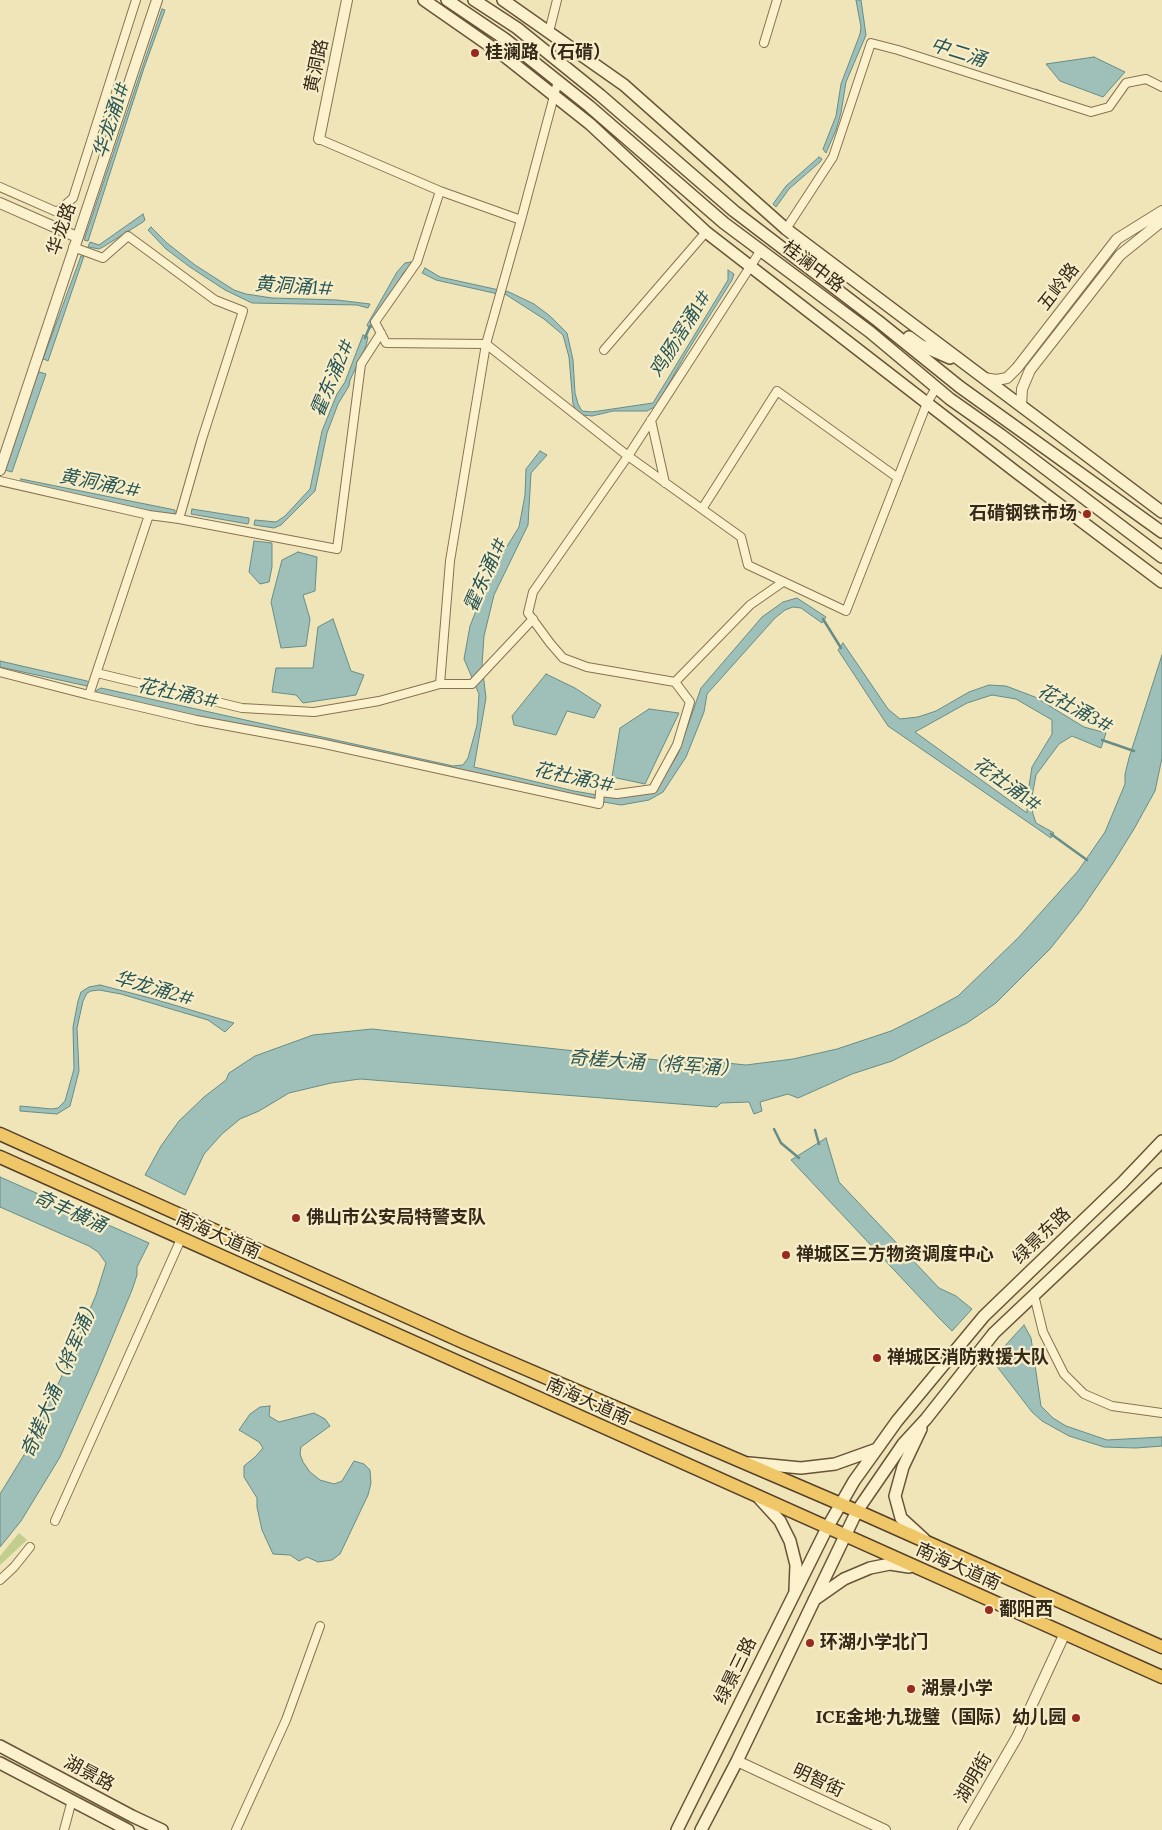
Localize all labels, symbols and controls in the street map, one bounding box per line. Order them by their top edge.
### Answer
water label: 中二涌 [927,34,989,72]
street label: 黄洞路 [301,37,333,95]
place label: 桂澜路（石𬒔） [485,42,611,64]
marker: 桂澜路（石𬒔） [469,47,481,59]
water label: 华龙涌1# [89,79,135,161]
street label: 华龙路 [43,200,81,258]
street label: 桂澜中路 [778,237,848,297]
street label: 五岭路 [1034,259,1084,315]
water label: 黄洞涌1# [254,273,334,301]
water label: 鸡肠滘涌1# [645,286,717,382]
water label: 霍东涌2# [306,336,360,420]
water label: 黄洞涌2# [57,465,143,503]
place label: 石𬒔钢铁市场 [969,503,1077,525]
marker: 石𬒔钢铁市场 [1081,508,1093,520]
water label: 霍东涌1# [460,534,512,616]
water label: 花社涌3# [135,674,221,714]
water label: 花社涌3# [1033,680,1117,738]
water label: 花社涌1# [968,753,1046,817]
water label: 花社涌3# [531,758,617,798]
water label: 华龙涌2# [111,967,197,1011]
water label: 奇槎大涌（将军涌） [568,1047,740,1081]
water label: 奇丰横涌 [31,1186,109,1238]
street label: 绿景东路 [1009,1203,1075,1269]
place label: 佛山市公安局特警支队 [306,1207,486,1229]
street label: 南海大道南 [172,1208,264,1264]
marker: 佛山市公安局特警支队 [290,1212,302,1224]
place label: 禅城区三方物资调度中心 [796,1244,994,1266]
marker: 禅城区三方物资调度中心 [780,1249,792,1261]
water label: 奇槎大涌（将军涌） [17,1295,105,1461]
place label: 禅城区消防救援大队 [887,1347,1049,1369]
marker: 禅城区消防救援大队 [871,1352,883,1364]
street label: 南海大道南 [542,1374,634,1430]
street label: 南海大道南 [912,1539,1004,1595]
place label: 鄱阳西 [999,1599,1053,1621]
marker: 鄱阳西 [983,1604,995,1616]
place label: 环湖小学北门 [820,1632,928,1654]
street label: 绿景三路 [711,1634,761,1708]
marker: 环湖小学北门 [804,1637,816,1649]
place label: 湖景小学 [921,1678,993,1700]
marker: 湖景小学 [905,1683,917,1695]
place label: ICE金地·九珑璧（国际）幼儿园 [816,1707,1066,1729]
marker: ICE金地·九珑璧（国际）幼儿园 [1070,1712,1082,1724]
street label: 湖明街 [951,1749,997,1807]
street label: 湖景路 [60,1752,118,1796]
street label: 明智街 [789,1760,847,1802]

